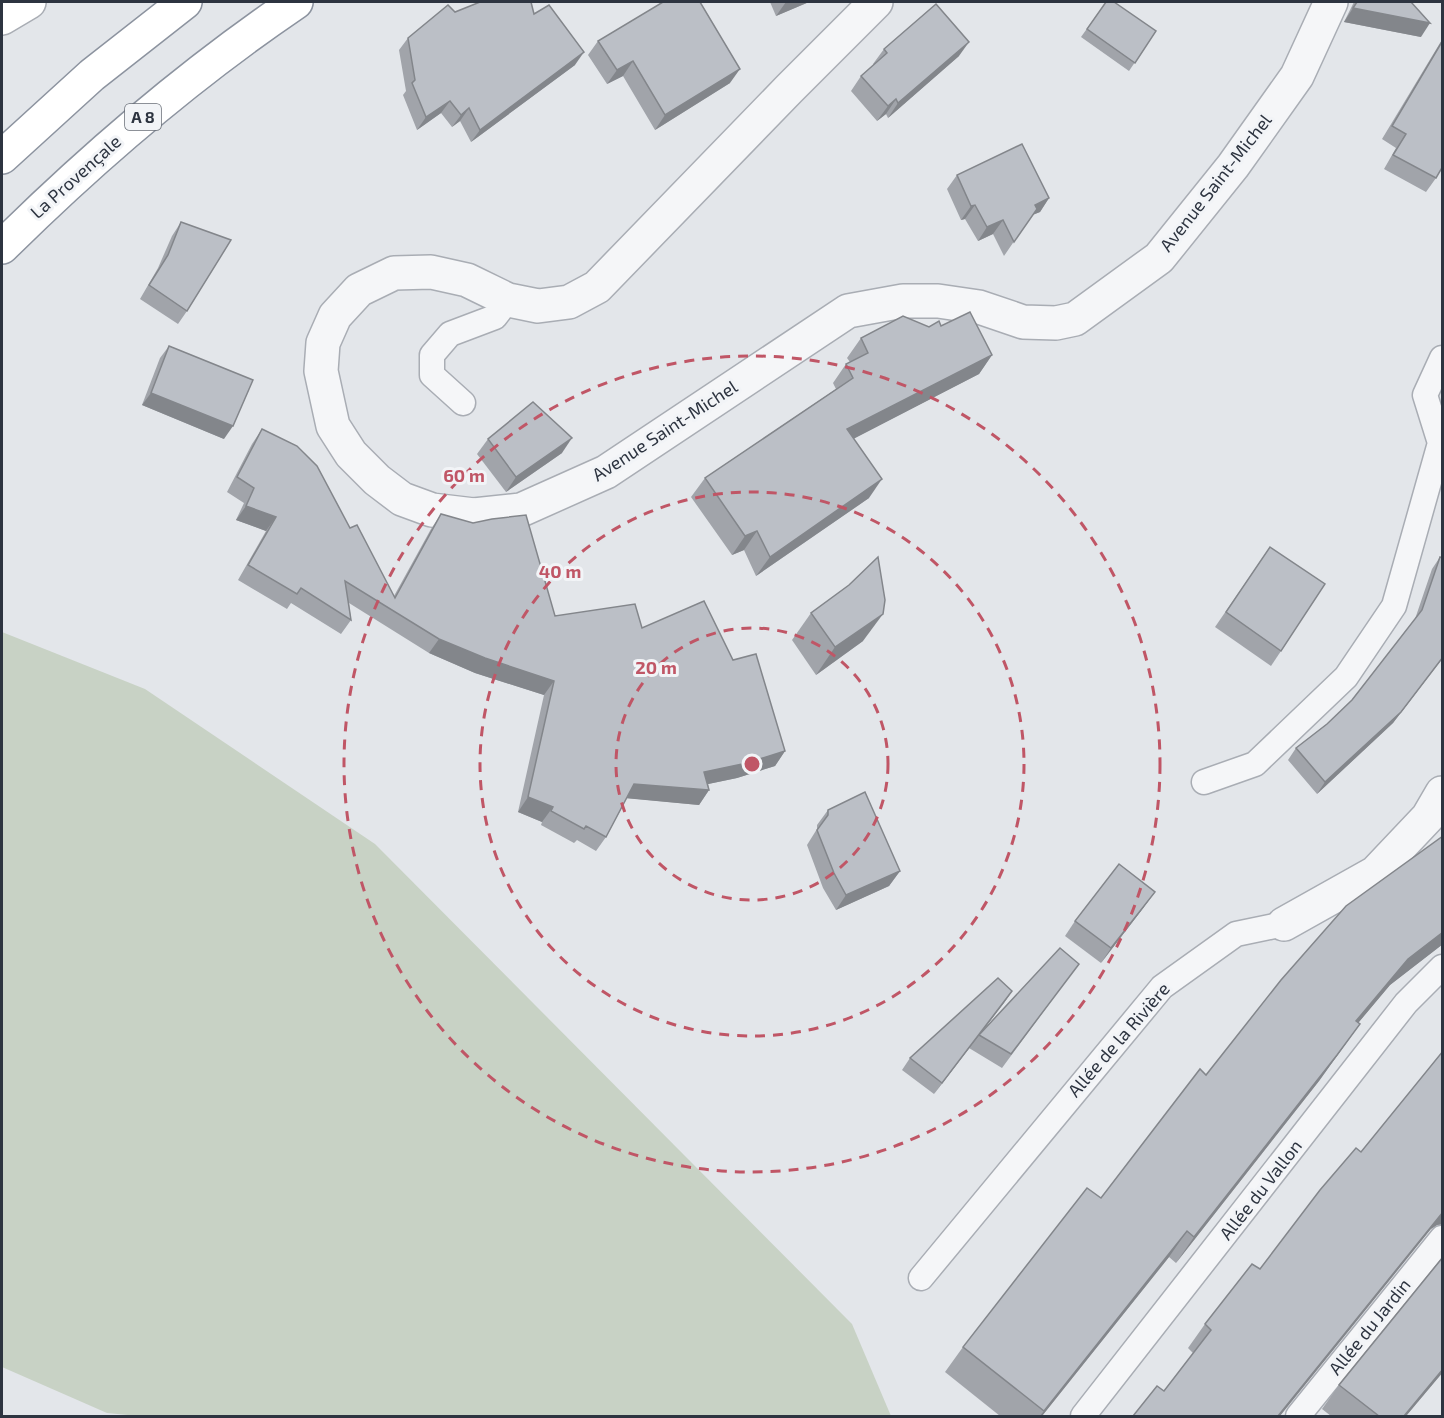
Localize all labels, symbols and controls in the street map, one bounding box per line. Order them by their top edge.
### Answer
road number: A 8 [125,104,161,130]
street label: Avenue Saint-Michel [1155,109,1276,256]
street label: La Provençale [26,130,126,223]
street label: Avenue Saint-Michel [588,375,742,485]
text: 60 m [443,464,485,486]
text: 40 m [539,560,581,582]
text: 20 m [635,656,677,678]
centre of rings [742,754,762,774]
street label: Allée de la Rivière [1063,978,1174,1101]
street label: Allée du Vallon [1214,1135,1306,1244]
street label: Allée du Jardin [1324,1274,1415,1379]

